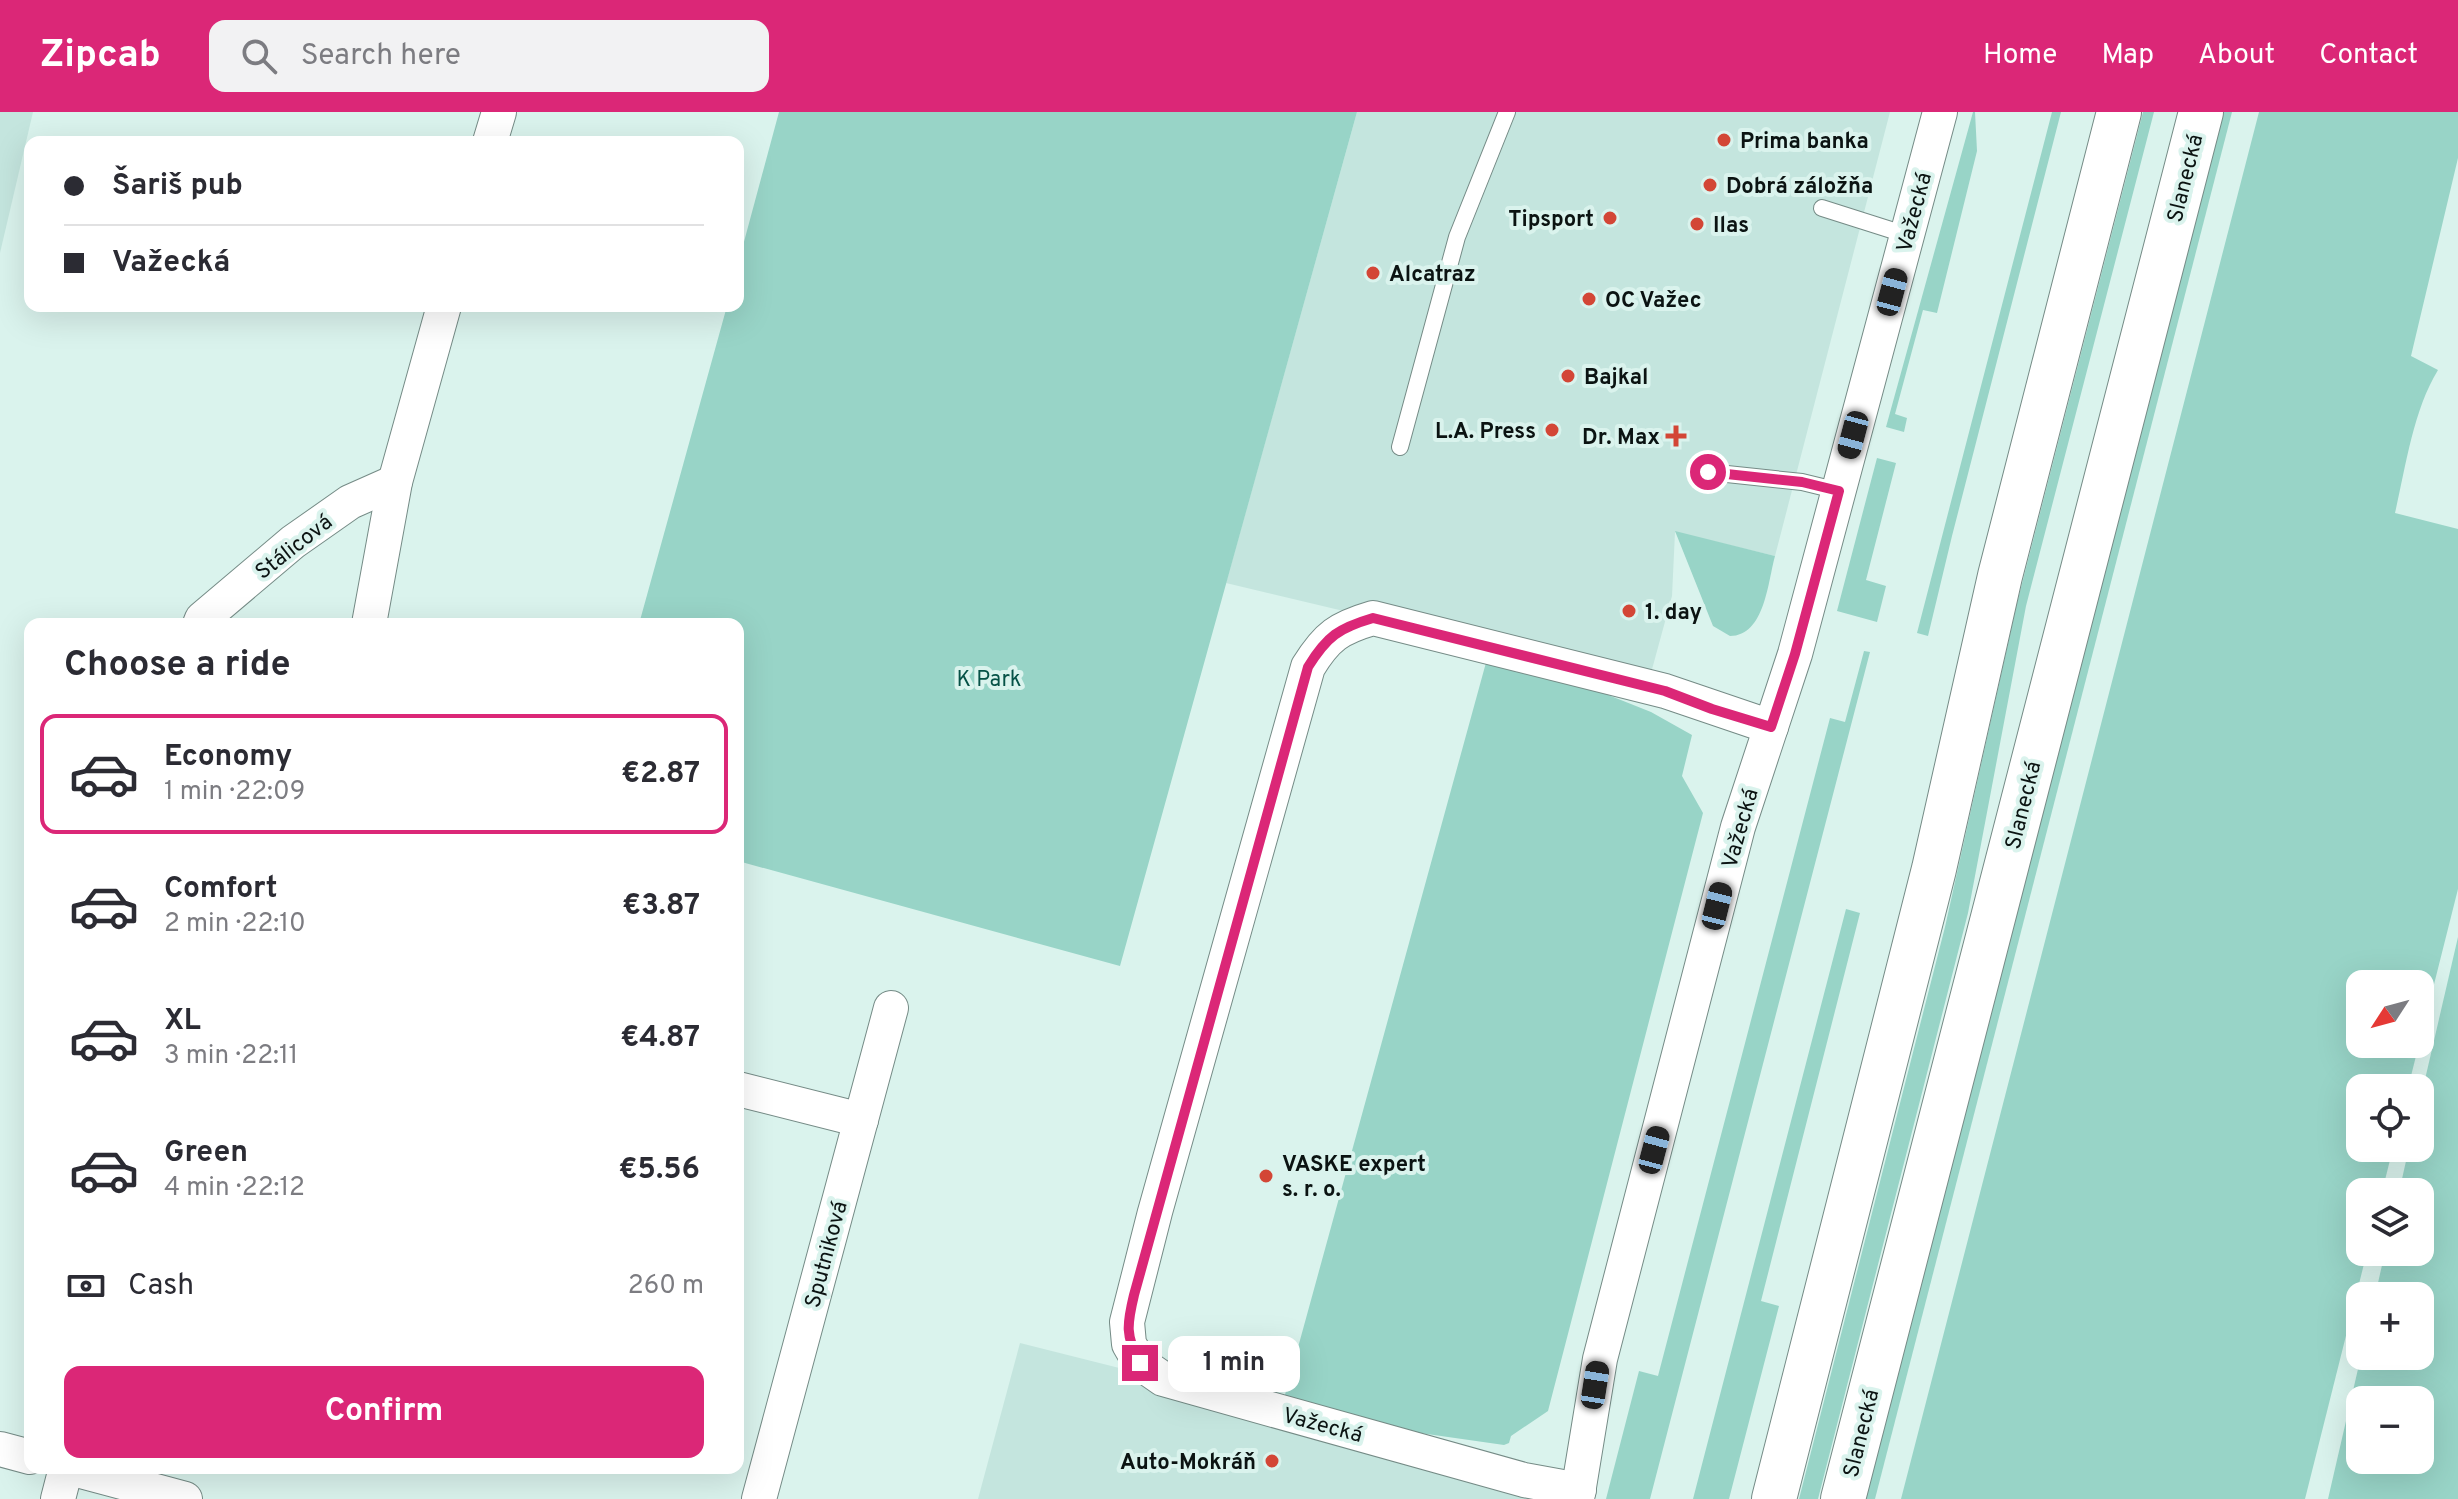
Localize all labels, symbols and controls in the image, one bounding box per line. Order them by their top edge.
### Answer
search box [209,20,769,92]
text: Zipcab [40,32,161,81]
icon: search [237,34,281,78]
text: Search here [301,38,461,75]
text: Home [1983,38,2057,74]
text: Map [2101,38,2154,74]
text: About [2198,38,2275,74]
text: Contact [2319,38,2418,74]
place label: Prima banka [1740,129,1869,156]
marker: Prima banka [1715,131,1733,149]
street label: Slanecká [2162,132,2210,226]
text: Šariš pub [112,168,243,205]
street label: Važecká [1892,170,1939,256]
place label: Dobrá záložňa [1726,174,1873,201]
marker: Dobrá záložňa [1701,176,1719,194]
place label: Tipsport [1508,207,1594,234]
marker: Tipsport [1601,209,1619,227]
place label: Ilas [1713,213,1749,240]
marker: Ilas [1688,215,1706,233]
text: Važecká [112,245,230,282]
place label: Alcatraz [1389,262,1476,289]
marker: Alcatraz [1364,264,1382,282]
car [1874,266,1910,318]
place label: OC Važec [1605,288,1702,315]
marker: OC Važec [1580,290,1598,308]
place label: Bajkal [1584,365,1648,392]
marker: Bajkal [1559,367,1577,385]
car [1835,409,1871,461]
place label: L.A. Press [1435,419,1536,446]
marker: L.A. Press [1543,421,1561,439]
place label: Dr. Max [1582,425,1660,452]
marker: Dr. Max [1667,427,1685,445]
route start [1690,454,1726,490]
street label: Stálicová [251,510,338,586]
place label: 1. day [1645,600,1702,627]
marker: 1. day [1620,602,1638,620]
text: Choose a ride [64,643,290,689]
park label: K Park [956,667,1022,694]
icon: car [68,738,140,810]
text: Economy [164,739,292,776]
text: €2.87 [621,756,700,793]
street label: Slanecká [2000,759,2048,853]
text: 1 min · 22:09 [164,776,305,809]
street label: Važecká [1717,786,1766,872]
icon: car [68,870,140,942]
text: Comfort [164,871,277,908]
car [1700,880,1734,932]
text: €3.87 [622,888,700,925]
text: 2 min · 22:10 [164,908,306,941]
north arrow [2346,970,2434,1058]
map controls [2346,970,2434,1474]
icon: car [68,1002,140,1074]
text: XL [164,1003,201,1040]
text: €4.87 [620,1020,700,1057]
text: 3 min · 22:11 [164,1040,298,1073]
button: locate [2346,1074,2434,1162]
car [1636,1124,1672,1176]
icon: car [68,1134,140,1206]
text: Green [164,1135,248,1172]
text: €5.56 [619,1152,700,1189]
place label: VASKE expert s. r. o. [1282,1152,1426,1204]
marker: VASKE expert s. r. o. [1257,1167,1275,1185]
text: 4 min · 22:12 [164,1172,305,1205]
button: layers [2346,1178,2434,1266]
street label: Sputniková [800,1198,855,1311]
icon: cash [64,1264,108,1308]
text: Cash [128,1268,194,1305]
text: 260 m [628,1270,704,1303]
button: + [2346,1282,2434,1370]
callout: 1 min [1168,1335,1300,1391]
route end [1122,1345,1158,1381]
text: 1 min [1203,1347,1265,1380]
car [1579,1359,1611,1411]
button: Confirm [64,1366,704,1458]
button: − [2346,1386,2434,1474]
street label: Slanecká [1838,1387,1886,1481]
street label: Važecká [1279,1403,1365,1450]
place label: Auto-Mokráň [1120,1450,1256,1477]
marker: Auto-Mokráň [1263,1452,1281,1470]

